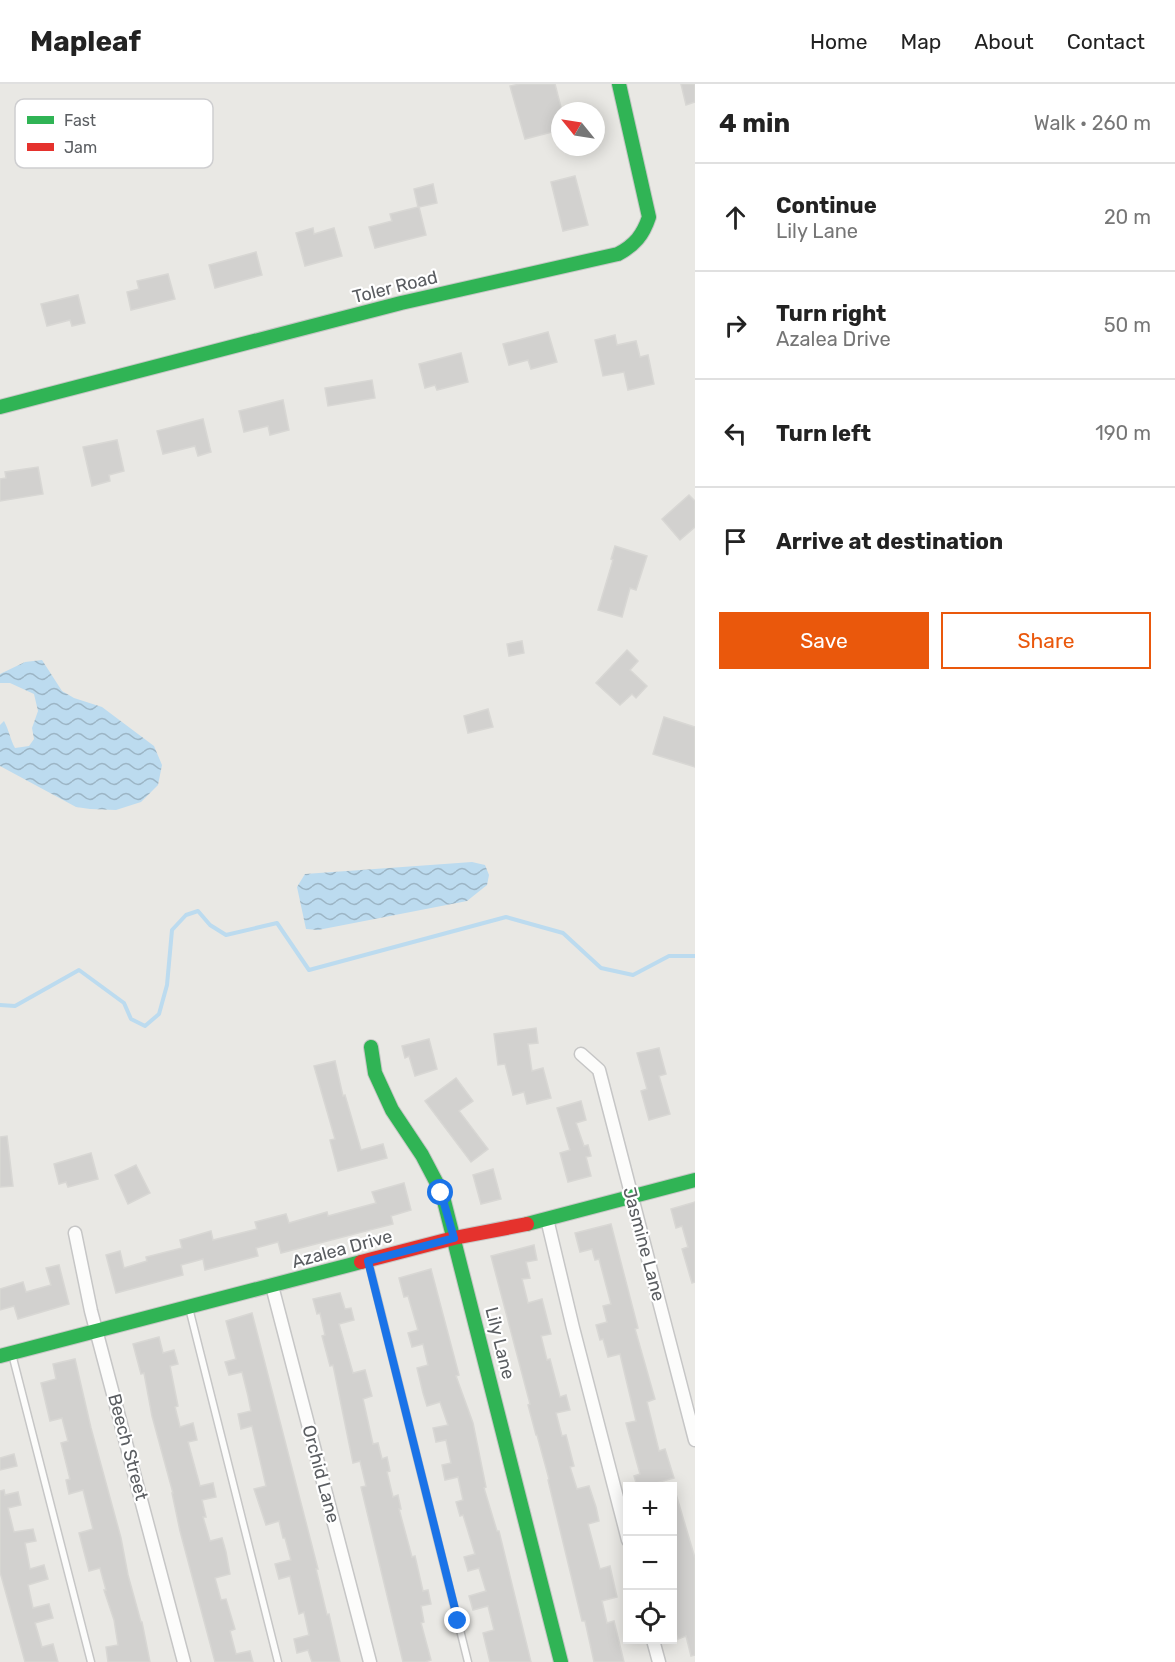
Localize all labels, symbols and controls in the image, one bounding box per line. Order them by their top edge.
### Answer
text: Mapleaf [30,25,141,58]
text: Home [810,29,867,54]
text: Map [900,29,941,54]
text: About [974,29,1034,54]
text: Contact [1067,29,1145,54]
legend [15,99,213,168]
north arrow [551,102,605,156]
text: 4 min [719,108,790,139]
text: Fast [64,111,96,130]
text: Walk · 260 m [1034,111,1151,135]
text: Jam [64,138,97,157]
text: Continue [776,192,877,219]
icon: ahead [719,201,752,234]
text: 20 m [1104,205,1151,229]
text: Lily Lane [776,219,858,243]
street label: Toler Road [350,266,440,308]
text: Turn right [776,300,886,327]
icon: right [719,309,752,342]
text: 50 m [1104,313,1151,337]
text: Azalea Drive [776,327,891,351]
icon: left [719,417,752,450]
text: Turn left [776,420,871,447]
text: 190 m [1095,421,1151,445]
icon: arrive [719,525,752,558]
text: Arrive at destination [776,528,1003,555]
button: Save [719,612,929,669]
button: Share [941,612,1151,669]
route start [427,1179,453,1205]
street label: Jasmine Lane [618,1185,670,1303]
street label: Azalea Drive [289,1225,395,1273]
street label: Lily Lane [480,1305,520,1381]
street label: Beech Street [103,1391,153,1503]
street label: Orchid Lane [297,1423,345,1525]
map controls [623,1482,677,1644]
button: + [623,1482,677,1536]
button: − [623,1536,677,1590]
button: locate [623,1590,677,1644]
route end [444,1607,470,1633]

